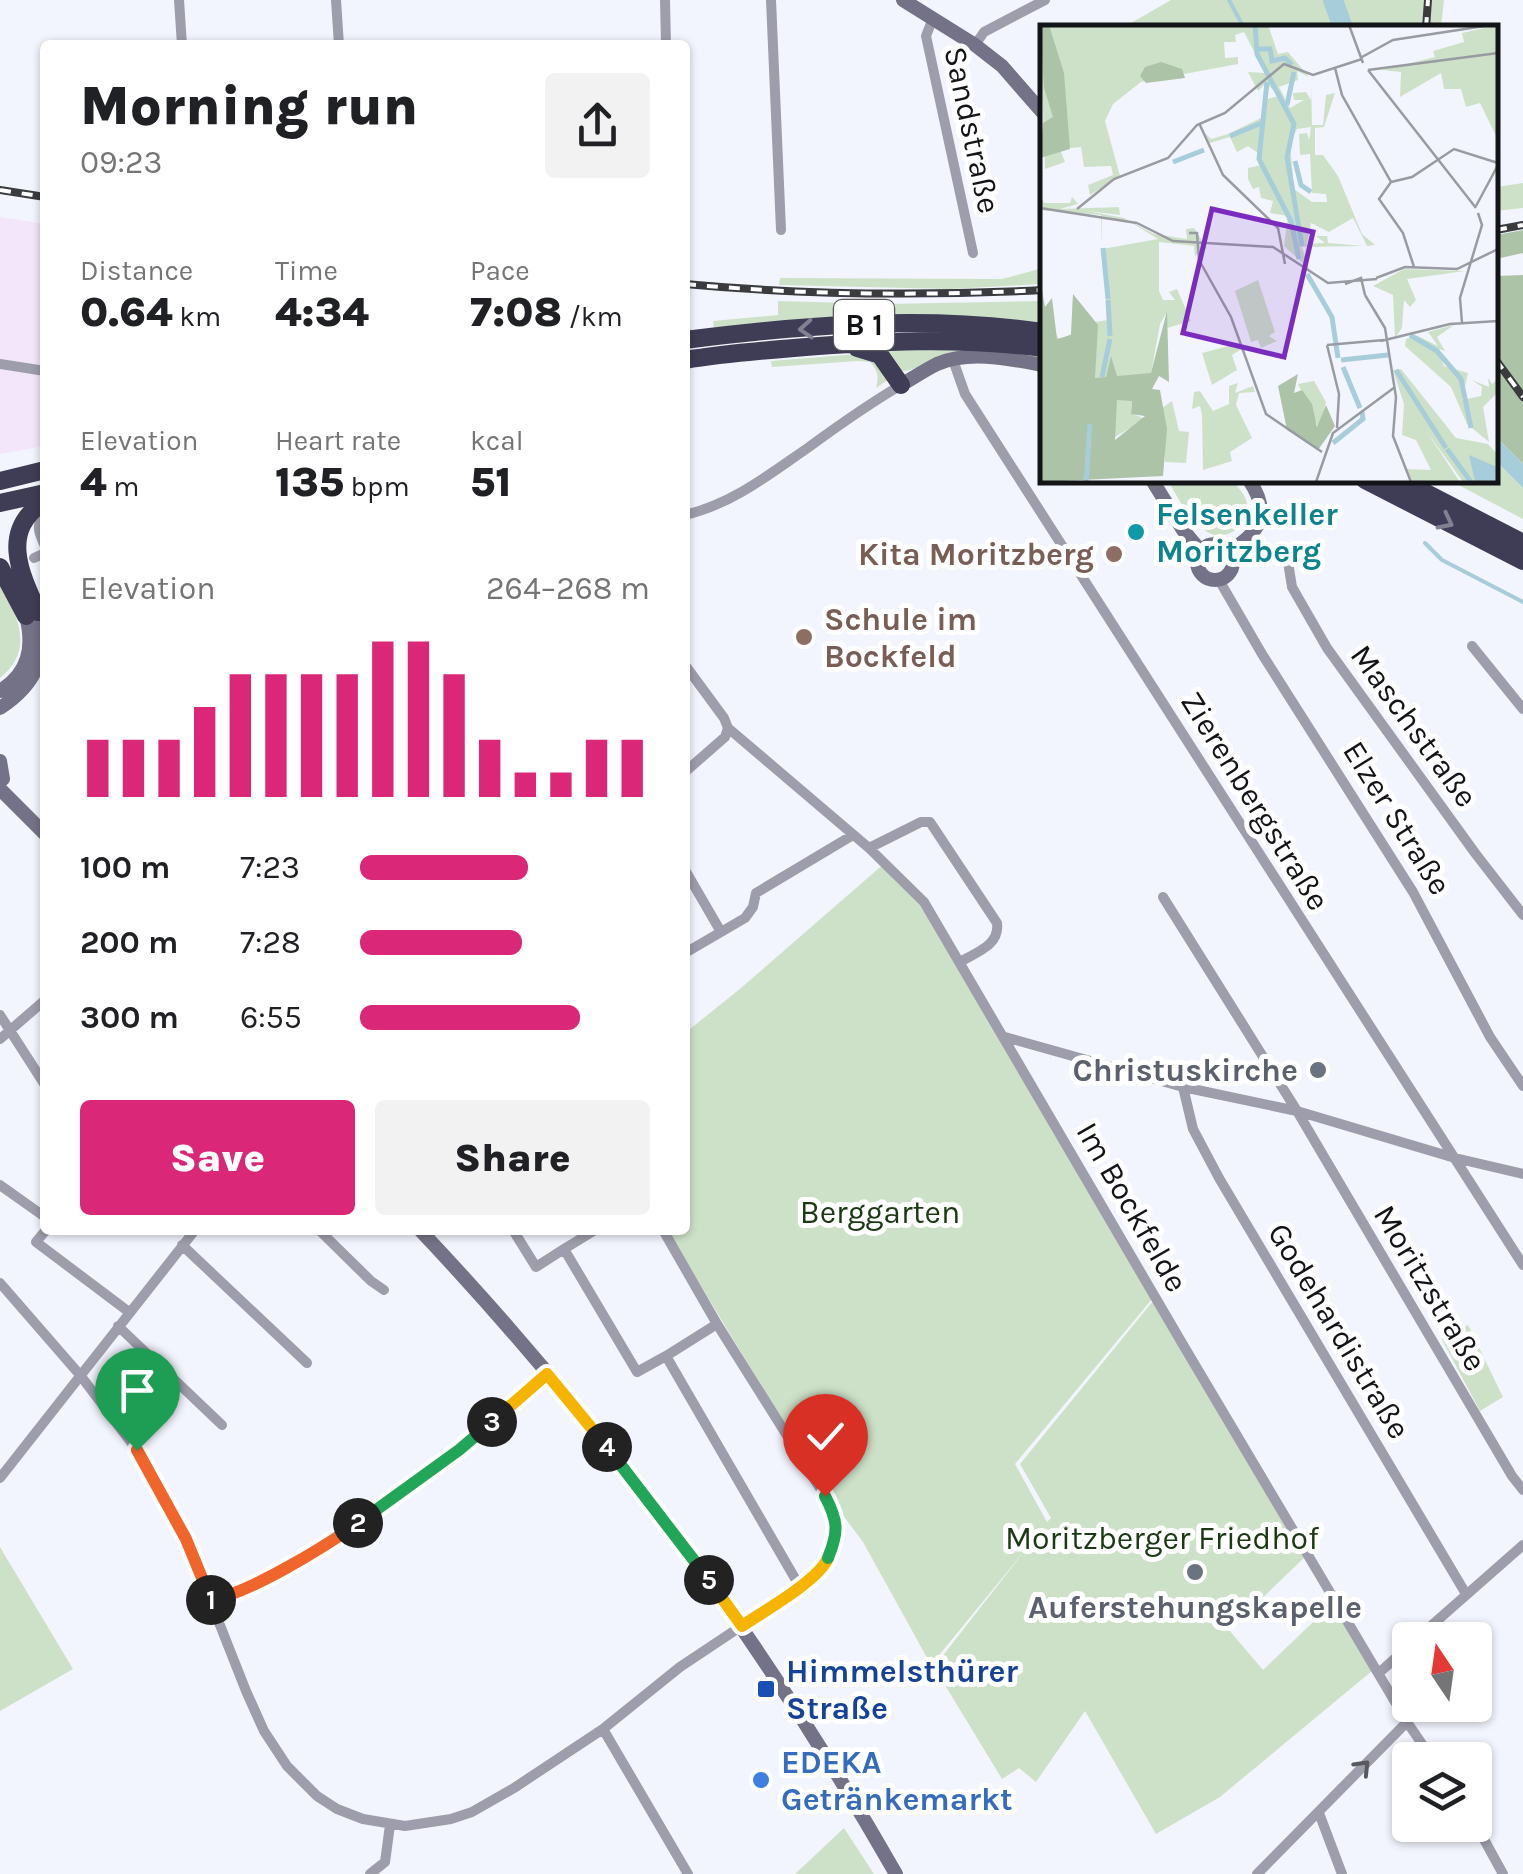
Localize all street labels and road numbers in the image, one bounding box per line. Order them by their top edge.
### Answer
street label: Sandstraße [936,43,1008,217]
road number: B 1 [834,300,894,350]
street label: Maschstraße [1343,638,1485,814]
street label: Zierenbergstraße [1173,685,1337,917]
street label: Elzer Straße [1335,734,1459,902]
street label: Im Bockfelde [1069,1116,1195,1298]
street label: Moritzstraße [1366,1198,1494,1378]
street label: Godehardistraße [1260,1217,1418,1445]

